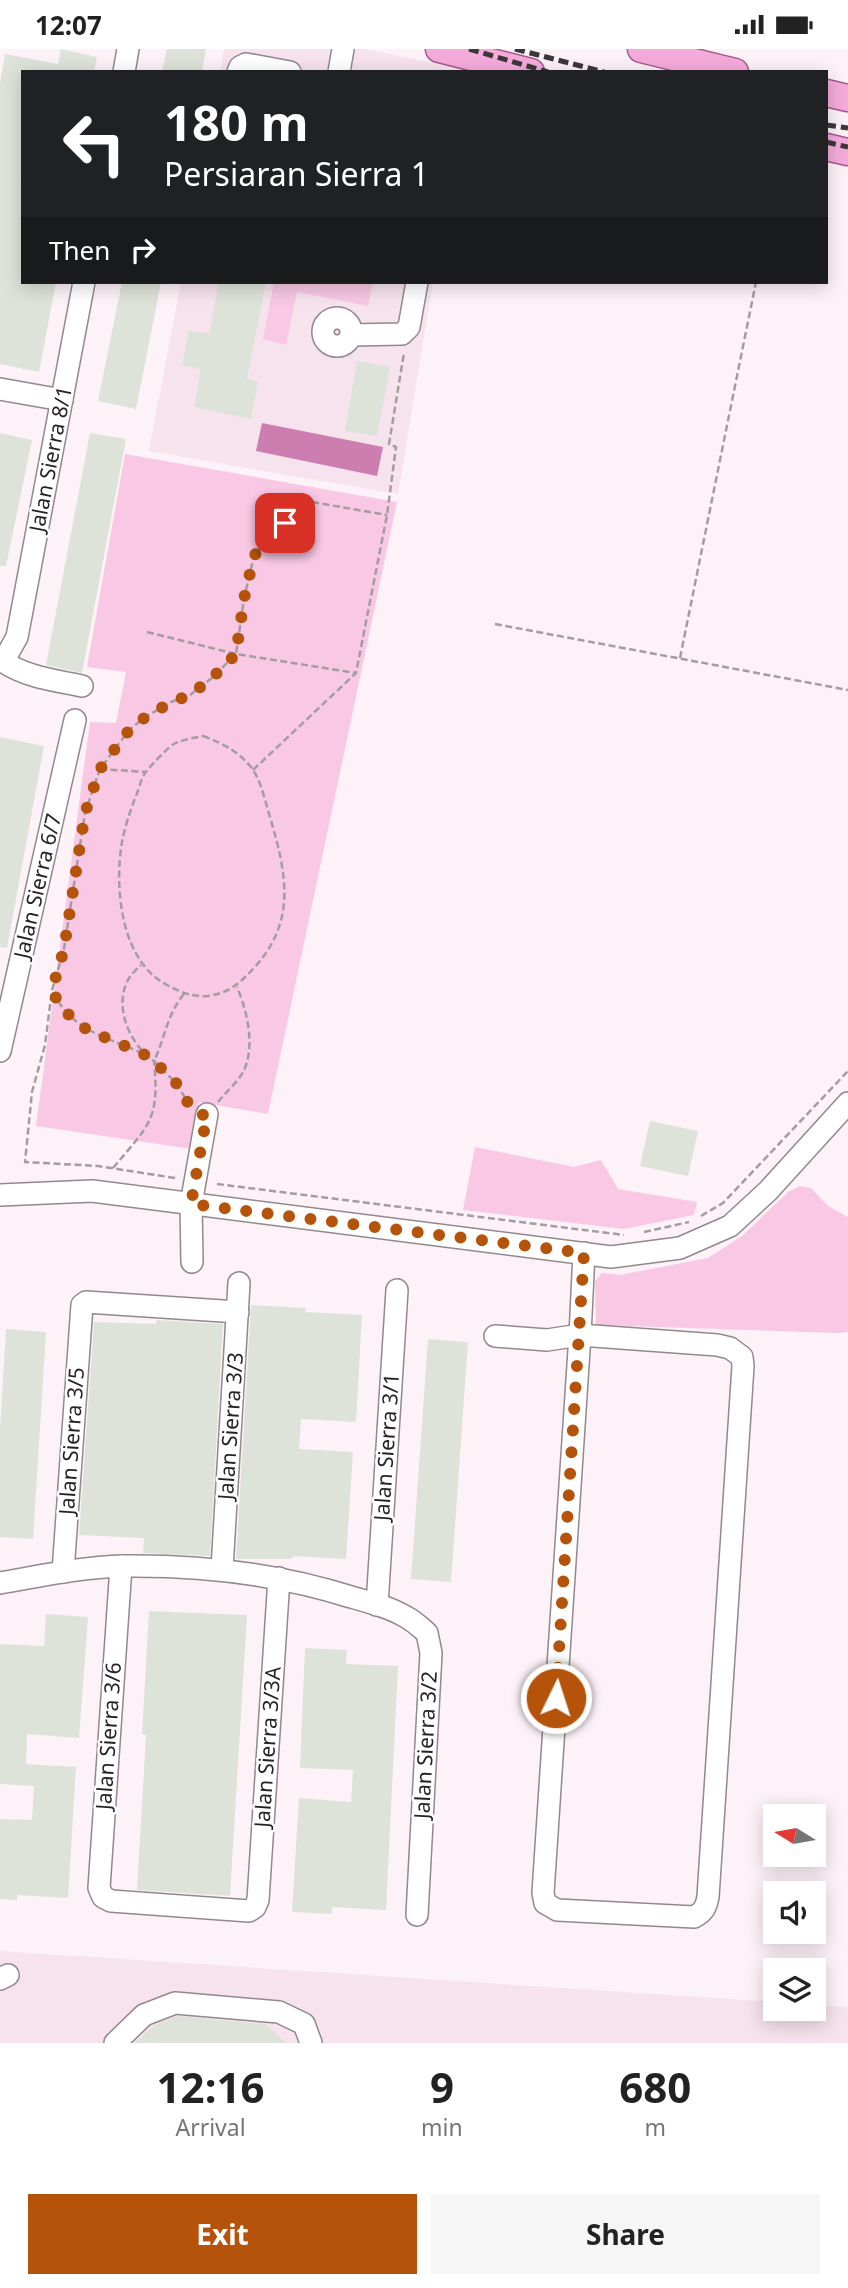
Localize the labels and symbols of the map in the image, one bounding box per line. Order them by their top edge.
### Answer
street label: Jalan Sierra 8/1 [22,384,78,536]
pin [255,493,315,553]
street label: Jalan Sierra 6/7 [6,811,67,963]
street label: Jalan Sierra 3/3 [211,1351,249,1503]
street label: Jalan Sierra 3/5 [52,1366,90,1518]
street label: Jalan Sierra 3/1 [367,1372,405,1524]
street label: Jalan Sierra 3/6 [89,1661,127,1813]
position arrow [519,1661,593,1735]
street label: Jalan Sierra 3/3A [247,1665,287,1830]
street label: Jalan Sierra 3/2 [407,1670,443,1822]
north arrow [763,1804,826,1867]

